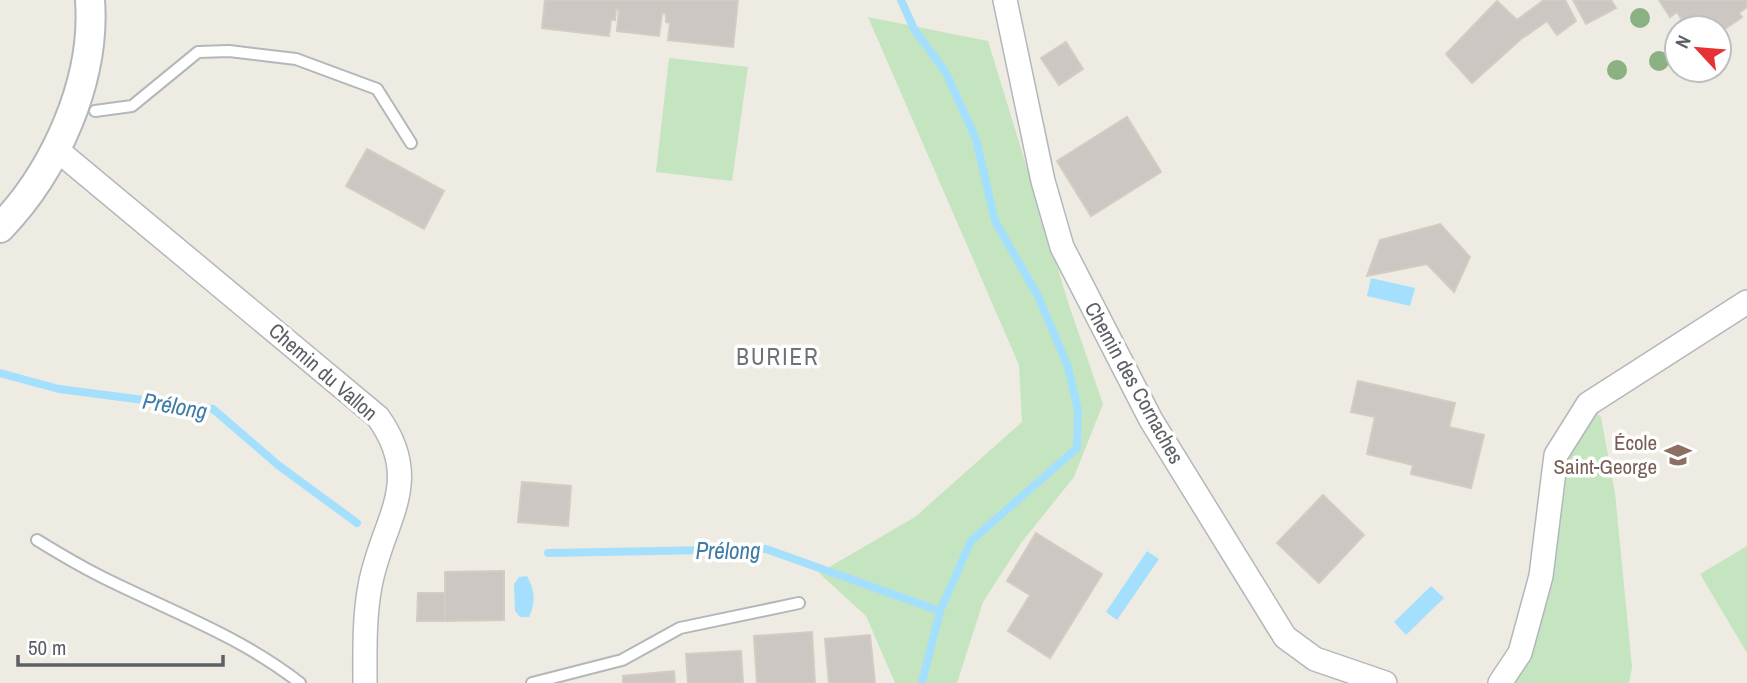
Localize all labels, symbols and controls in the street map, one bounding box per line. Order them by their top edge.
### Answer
north arrow [1663,14,1733,84]
text: N [1669,31,1697,52]
street label: Chemin des Cornaches [1078,297,1191,469]
street label: Chemin du Vallon [263,316,384,427]
district label: BURIER [736,341,820,372]
water label: Prélong [140,385,210,426]
place label: École Saint-George [1554,428,1657,481]
school or university icon: École Saint-George [1663,440,1693,470]
water label: Prélong [696,535,761,566]
scale bar [18,624,222,668]
text: 50 m [28,633,66,662]

